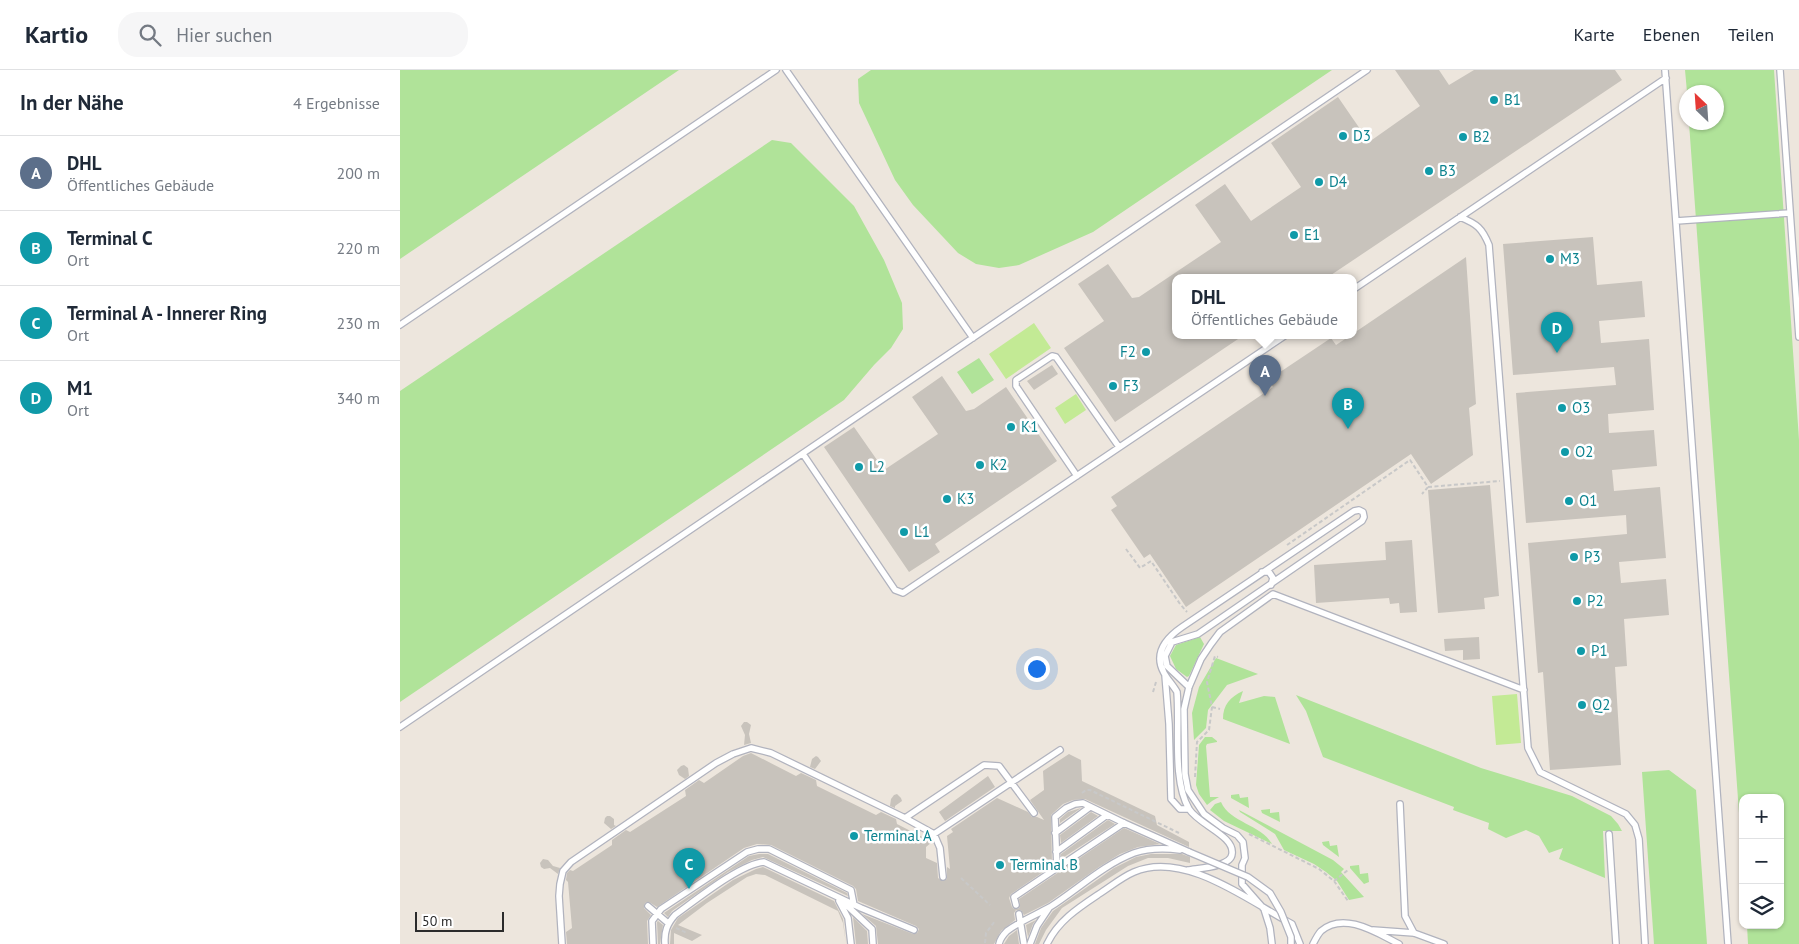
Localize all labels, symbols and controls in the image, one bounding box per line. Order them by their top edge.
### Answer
search box [118,12,468,57]
text: Kartio [25,19,88,50]
icon: search [136,21,164,49]
text: Hier suchen [176,23,272,47]
text: Karte [1574,23,1615,46]
text: Ebenen [1643,23,1700,46]
text: Teilen [1728,23,1774,46]
north arrow [1679,85,1724,130]
text: In der Nähe [20,89,124,116]
place label: B1 [1504,90,1521,109]
text: 4 Ergebnisse [293,93,380,113]
marker: B1 [1488,94,1500,106]
place label: D3 [1353,126,1371,145]
place label: B2 [1473,127,1490,146]
marker: D3 [1337,130,1349,142]
marker: B2 [1457,131,1469,143]
text: DHL [67,151,101,175]
place label: B3 [1439,161,1456,180]
text: A [31,163,41,183]
text: 200 m [337,163,380,183]
marker: B3 [1423,165,1435,177]
place label: D4 [1329,172,1347,191]
text: Öffentliches Gebäude [67,175,214,195]
marker: D4 [1313,176,1325,188]
place label: E1 [1304,225,1320,244]
text: Terminal C [67,226,153,250]
marker: E1 [1288,229,1300,241]
text: B [31,238,41,258]
text: 220 m [337,238,380,258]
place label: M3 [1560,249,1580,268]
text: Ort [67,250,89,270]
marker: M3 [1544,253,1556,265]
popup [1172,274,1357,339]
text: DHL [1191,285,1225,309]
text: Terminal A - Innerer Ring [67,301,267,325]
text: Öffentliches Gebäude [1191,309,1338,329]
pin: D [1541,312,1573,353]
text: C [32,313,40,333]
text: 230 m [337,313,380,333]
text: Ort [67,325,89,345]
place label: F2 [1120,342,1136,361]
marker: F2 [1140,346,1152,358]
pin: A [1249,355,1281,396]
text: M1 [67,376,93,400]
place label: F3 [1123,376,1139,395]
marker: F3 [1107,380,1119,392]
text: D [31,388,41,408]
text: 340 m [337,388,380,408]
pin: B [1332,388,1364,429]
place label: O3 [1572,398,1590,417]
text: Ort [67,400,89,420]
marker: O3 [1556,402,1568,414]
place label: K1 [1021,417,1038,436]
marker: K1 [1005,421,1017,433]
place label: O2 [1575,442,1593,461]
marker: O2 [1559,446,1571,458]
place label: K2 [990,455,1007,474]
place label: L2 [869,457,885,476]
marker: K2 [974,459,986,471]
marker: L2 [853,461,865,473]
place label: K3 [957,489,974,508]
place label: O1 [1579,491,1597,510]
marker: K3 [941,493,953,505]
marker: O1 [1563,495,1575,507]
place label: L1 [914,522,930,541]
marker: L1 [898,526,910,538]
place label: P3 [1584,547,1601,566]
marker: P3 [1568,551,1580,563]
place label: P2 [1587,591,1604,610]
marker: P2 [1571,595,1583,607]
place label: P1 [1591,641,1608,660]
marker: P1 [1575,645,1587,657]
your location [1024,656,1050,682]
place label: Q2 [1592,695,1610,714]
marker: Q2 [1576,699,1588,711]
map controls [1739,794,1784,929]
button: + [1739,794,1784,839]
place label: Terminal A [864,826,932,845]
marker: Terminal A [848,830,860,842]
button: − [1739,839,1784,884]
pin: C [673,848,705,889]
place label: Terminal B [1010,855,1078,874]
marker: Terminal B [994,859,1006,871]
button: layers [1739,884,1784,929]
scale bar [415,909,504,932]
text: 50 m [422,912,452,930]

